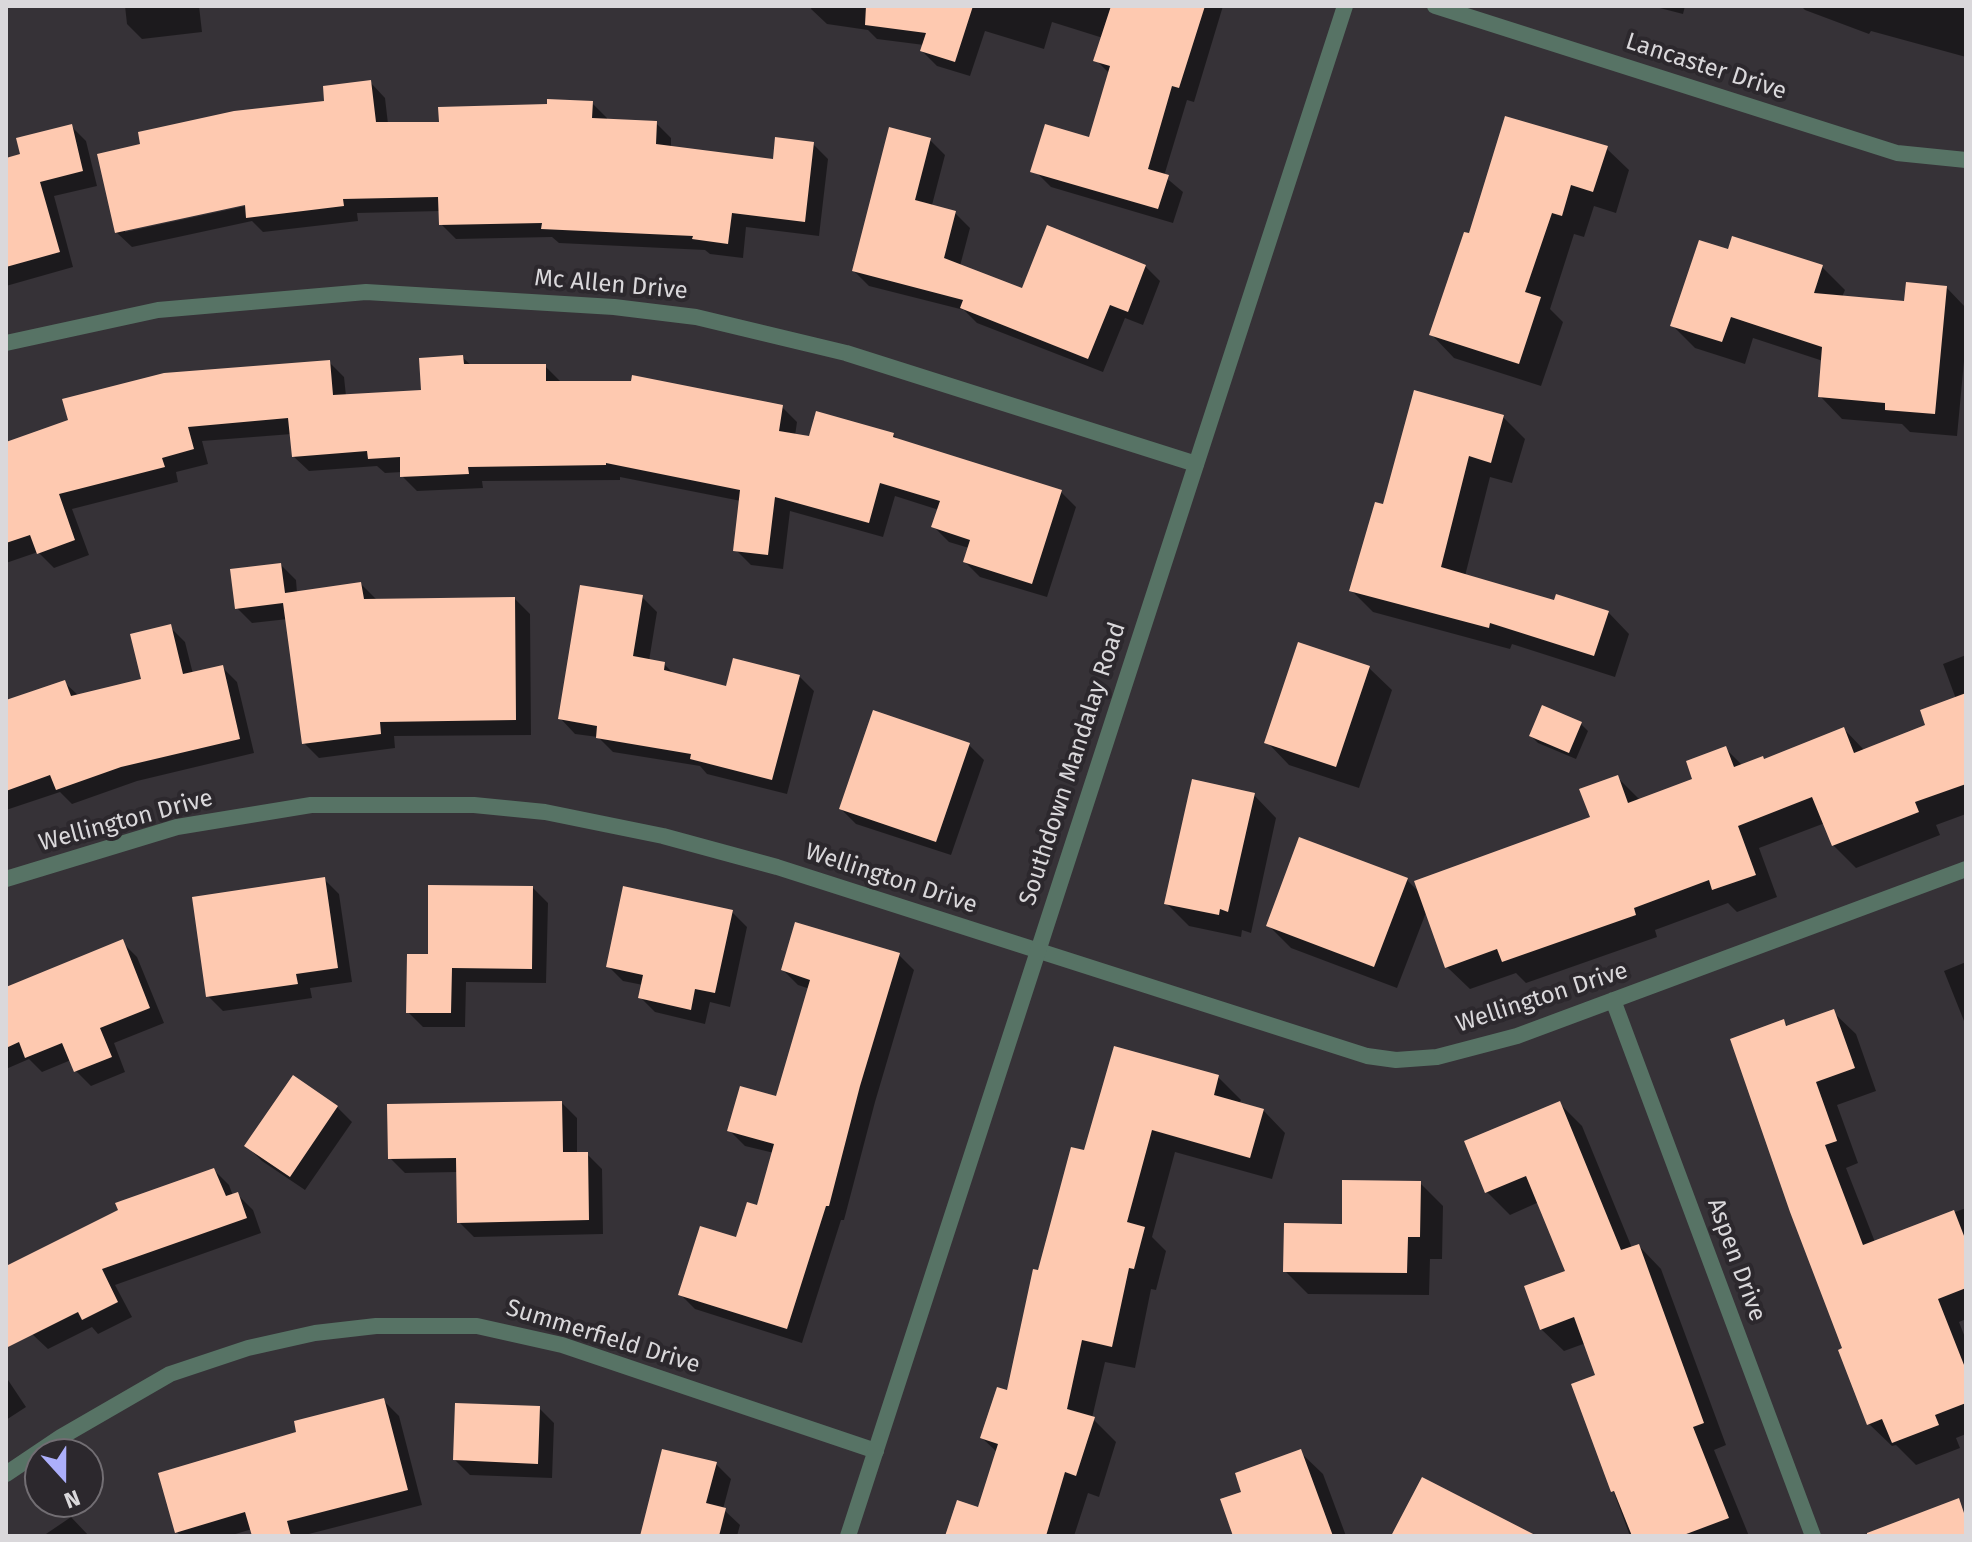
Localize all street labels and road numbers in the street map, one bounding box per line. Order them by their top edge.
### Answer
street label: Lancaster Drive [1622,27,1790,107]
street label: Mc Allen Drive [533,264,689,306]
street label: Southdown Mandalay Road [1014,619,1132,909]
street label: Wellington Drive [36,784,216,858]
street label: Wellington Drive [801,838,981,920]
street label: Wellington Drive [1452,957,1632,1039]
street label: Aspen Drive [1700,1194,1772,1326]
street label: Summerfield Drive [503,1294,703,1380]

